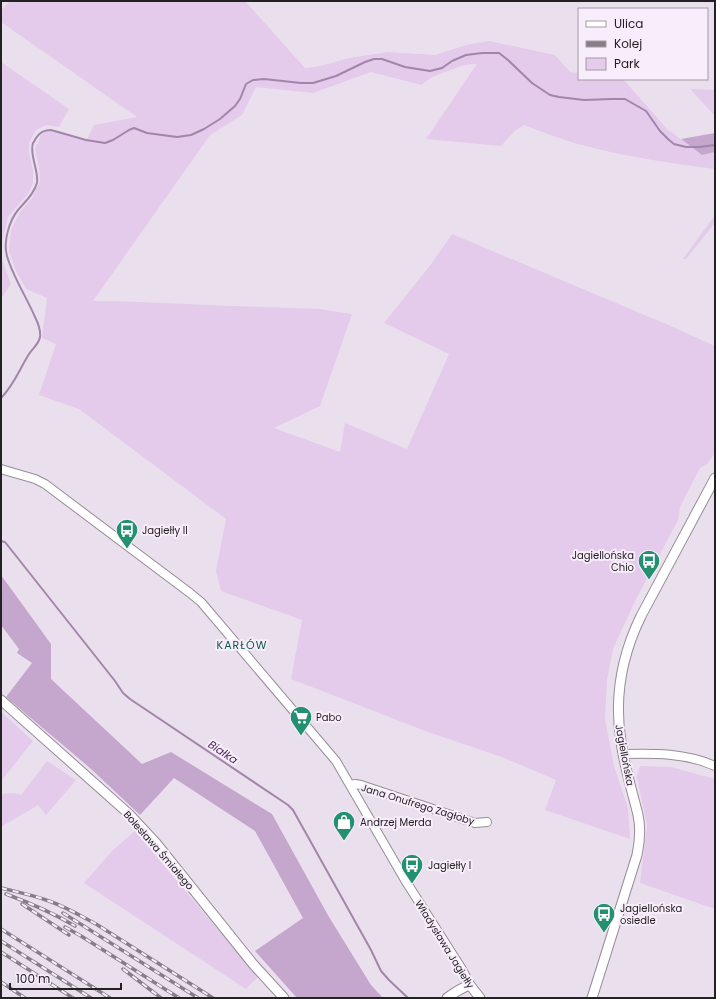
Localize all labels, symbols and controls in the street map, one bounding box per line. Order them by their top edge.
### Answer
legend [578,8,708,80]
text: Ulica [614,15,643,32]
text: Kolej [614,35,642,52]
text: Park [614,55,641,72]
bus stop icon: Jagiełły II [114,517,140,550]
place label: Jagiełły II [142,523,188,538]
place label: Jagiellońska Chio [572,548,634,575]
bus stop icon: Jagiellońska Chio [636,548,662,581]
district label: KARŁÓW [217,637,267,653]
supermarket icon: Pabo [288,704,314,737]
place label: Pabo [316,710,342,725]
street label: Jagiellońska [611,723,638,787]
water label: Białka [205,736,242,768]
street label: Jana Onufrego Zagłoby [359,780,477,829]
street label: Bolesława Śmiałego [120,807,197,893]
shop icon: Andrzej Merda [331,809,357,842]
place label: Andrzej Merda [360,815,432,830]
bus stop icon: Jagiełły I [399,852,425,885]
place label: Jagiełły I [428,858,471,873]
street label: Władysława Jagiełły [411,897,478,992]
bus stop icon: Jagiellońska osiedle [591,901,617,934]
place label: Jagiellońska osiedle [620,901,682,928]
scale bar [10,965,121,991]
text: 100 m [16,970,50,987]

